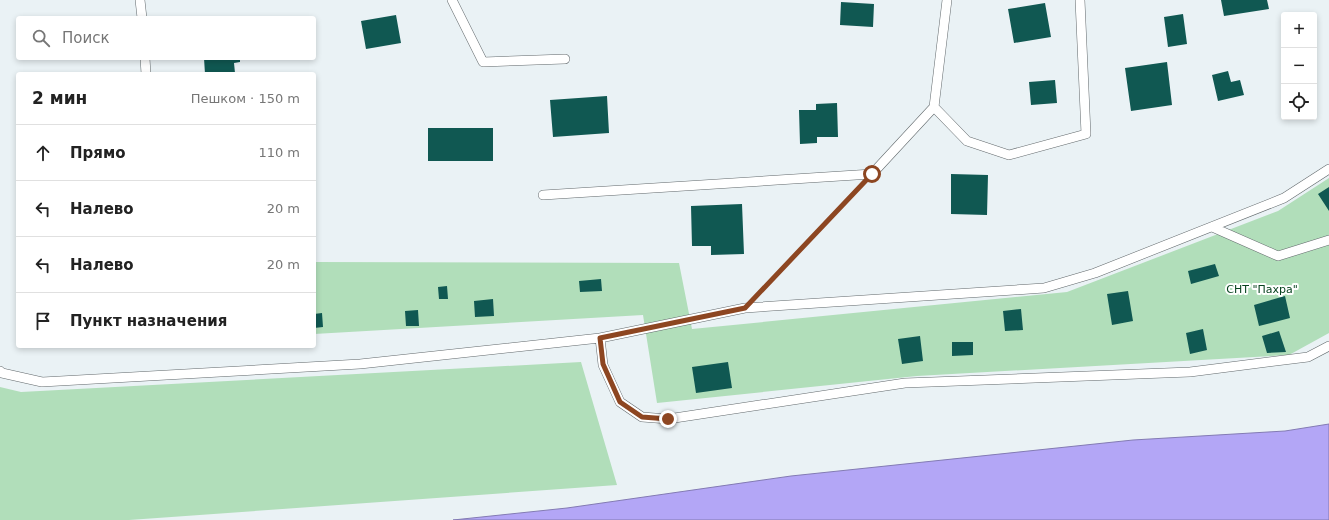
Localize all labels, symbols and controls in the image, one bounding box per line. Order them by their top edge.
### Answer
map controls [1281,12,1317,120]
button: + [1281,12,1317,48]
search box [16,16,316,60]
icon: search [30,27,52,49]
text: Поиск [62,29,110,47]
button: − [1281,48,1317,84]
button: locate [1281,84,1317,120]
text: 2 мин [32,88,87,108]
text: Пешком · 150 m [191,91,300,106]
icon: ahead [32,142,54,164]
text: Прямо [70,144,126,162]
text: 110 m [258,145,300,160]
route start [863,165,881,183]
icon: left [32,198,54,220]
text: Налево [70,200,134,218]
text: 20 m [267,201,300,216]
icon: left [32,254,54,276]
text: Налево [70,256,134,274]
text: 20 m [267,257,300,272]
park label: СНТ "Пахра" [1226,283,1298,296]
icon: arrive [32,310,54,332]
text: Пункт назначения [70,312,227,330]
route end [659,410,677,428]

